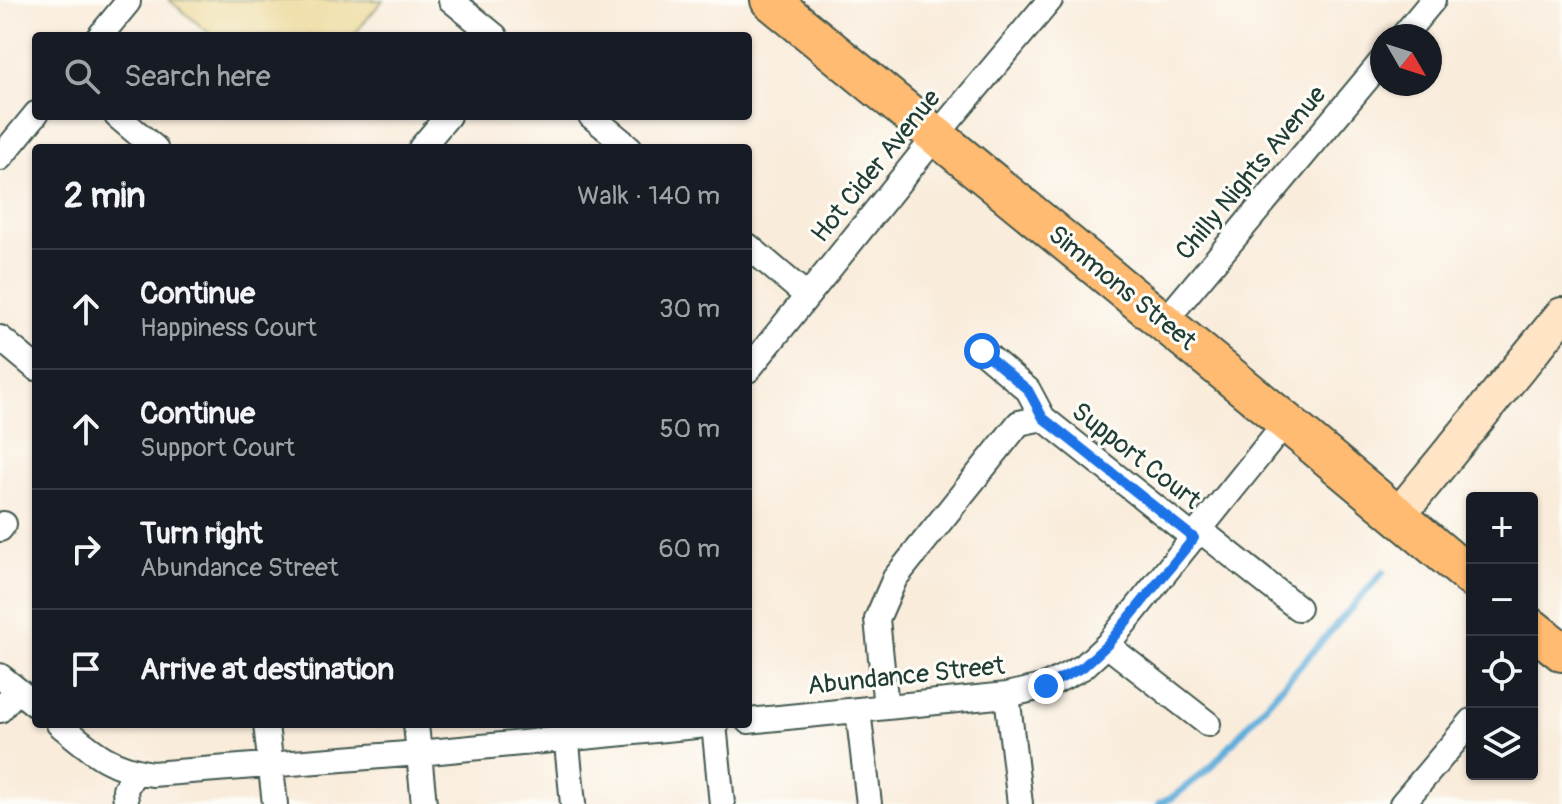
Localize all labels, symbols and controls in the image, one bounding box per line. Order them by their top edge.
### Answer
north arrow [1370,24,1442,96]
search box [32,32,752,120]
icon: search [60,54,104,98]
text: Search here [124,58,271,95]
street label: Chilly Nights Avenue [1169,79,1333,267]
street label: Hot Cider Avenue [804,83,948,249]
text: 2 min [64,175,146,218]
text: Walk · 140 m [577,180,720,212]
street label: Simmons Street [1042,219,1203,358]
text: Continue [140,275,255,312]
icon: ahead [64,287,108,331]
text: 30 m [659,293,720,325]
text: Happiness Court [140,312,317,344]
route start [964,333,1000,369]
text: Continue [140,395,255,432]
street label: Support Court [1065,396,1207,517]
icon: ahead [64,407,108,451]
text: 50 m [659,413,720,445]
text: Support Court [140,432,295,464]
map controls [1466,492,1538,780]
button: + [1466,492,1538,564]
text: Turn right [140,515,263,552]
icon: right [64,527,108,571]
text: 60 m [658,533,720,565]
text: Abundance Street [140,552,338,584]
button: − [1466,564,1538,636]
button: locate [1466,636,1538,708]
icon: arrive [64,647,108,691]
street label: Abundance Street [806,650,1007,702]
text: Arrive at destination [140,651,394,688]
route end [1028,668,1064,704]
button: layers [1466,708,1538,780]

